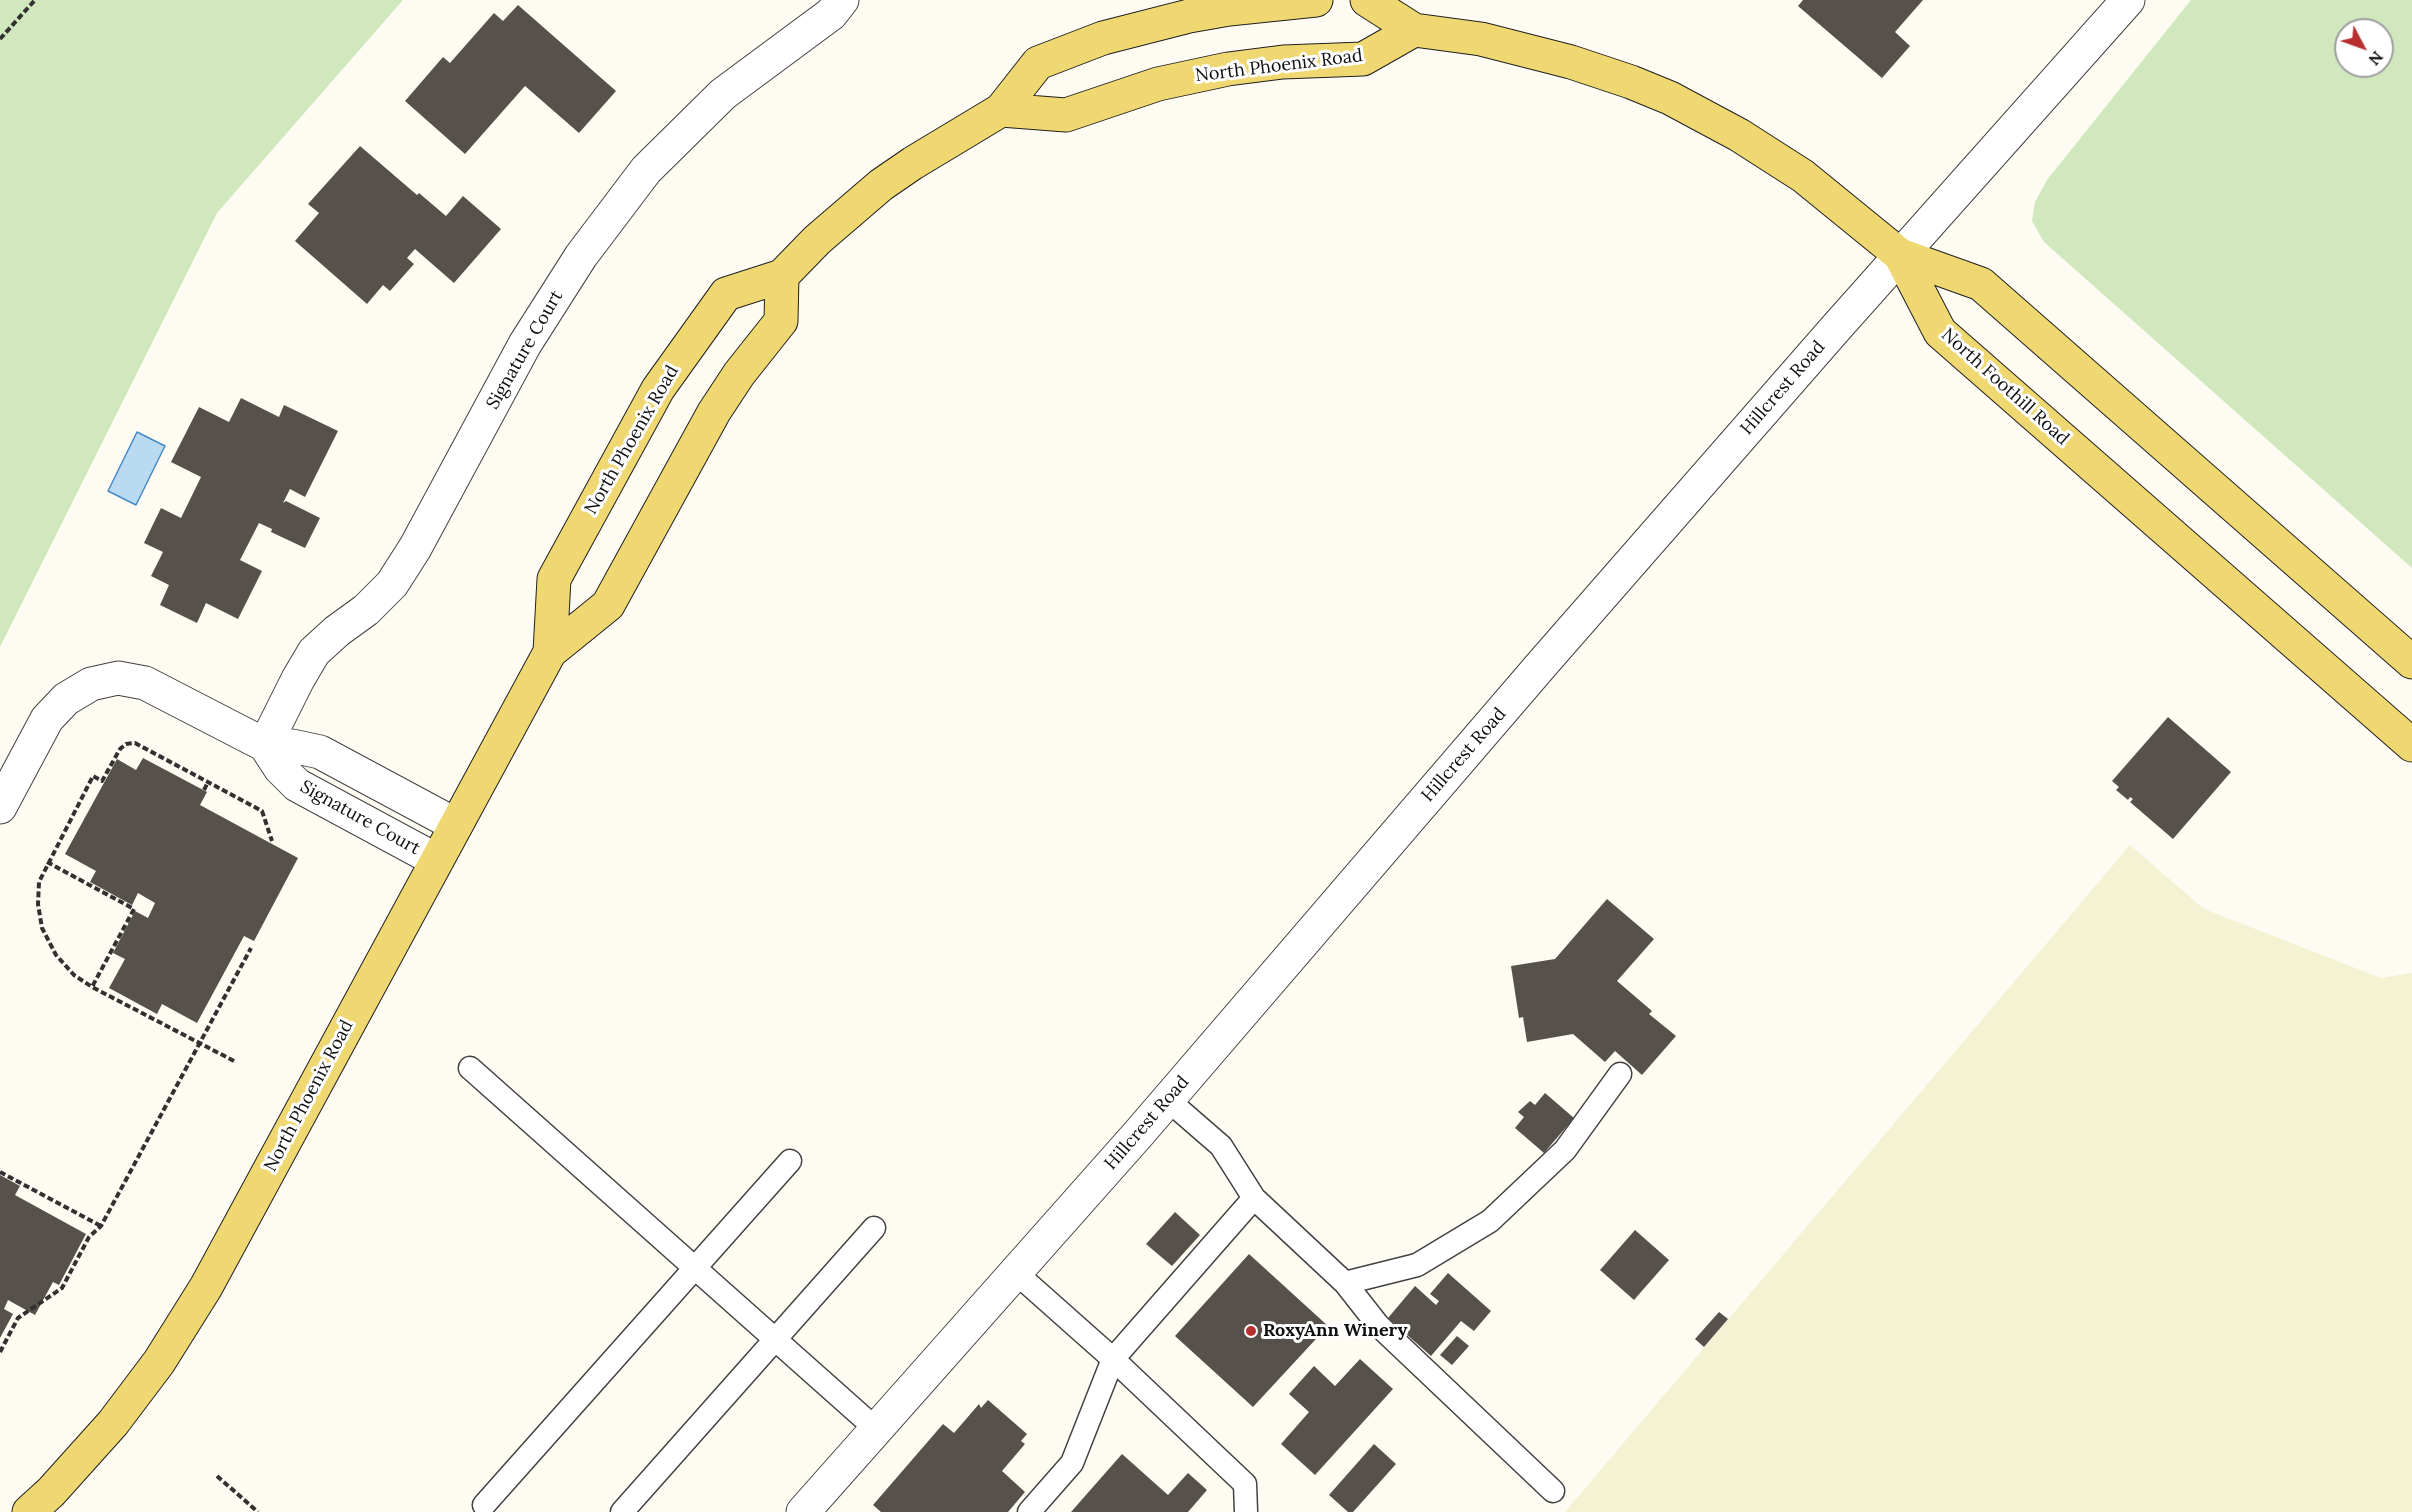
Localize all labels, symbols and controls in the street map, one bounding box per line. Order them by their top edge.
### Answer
north arrow [2334,18,2394,78]
street label: North Phoenix Road [1194,45,1364,87]
text: N [2364,47,2388,70]
street label: Signature Court [482,287,568,413]
street label: North Foothill Road [1937,324,2073,450]
street label: Hillcrest Road [1736,337,1830,439]
street label: North Phoenix Road [581,362,683,518]
street label: Hillcrest Road [1417,704,1511,806]
street label: Signature Court [296,776,424,860]
street label: North Phoenix Road [260,1017,358,1175]
street label: Hillcrest Road [1100,1072,1194,1174]
place label: RoxyAnn Winery [1263,1320,1407,1342]
marker: RoxyAnn Winery [1244,1324,1258,1338]

